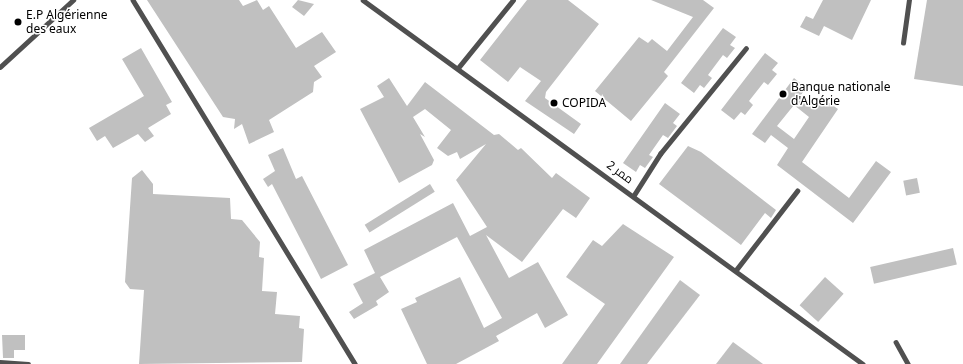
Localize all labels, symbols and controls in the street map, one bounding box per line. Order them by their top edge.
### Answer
place label: E.P Algérienne des eaux [26,8,108,36]
marker: E.P Algérienne des eaux [13,17,23,27]
place label: Banque nationale d'Algérie [791,80,890,108]
marker: Banque nationale d'Algérie [778,89,788,99]
place label: COPIDA [562,96,606,110]
marker: COPIDA [549,98,559,108]
street label: ممر 2 [604,158,636,186]

